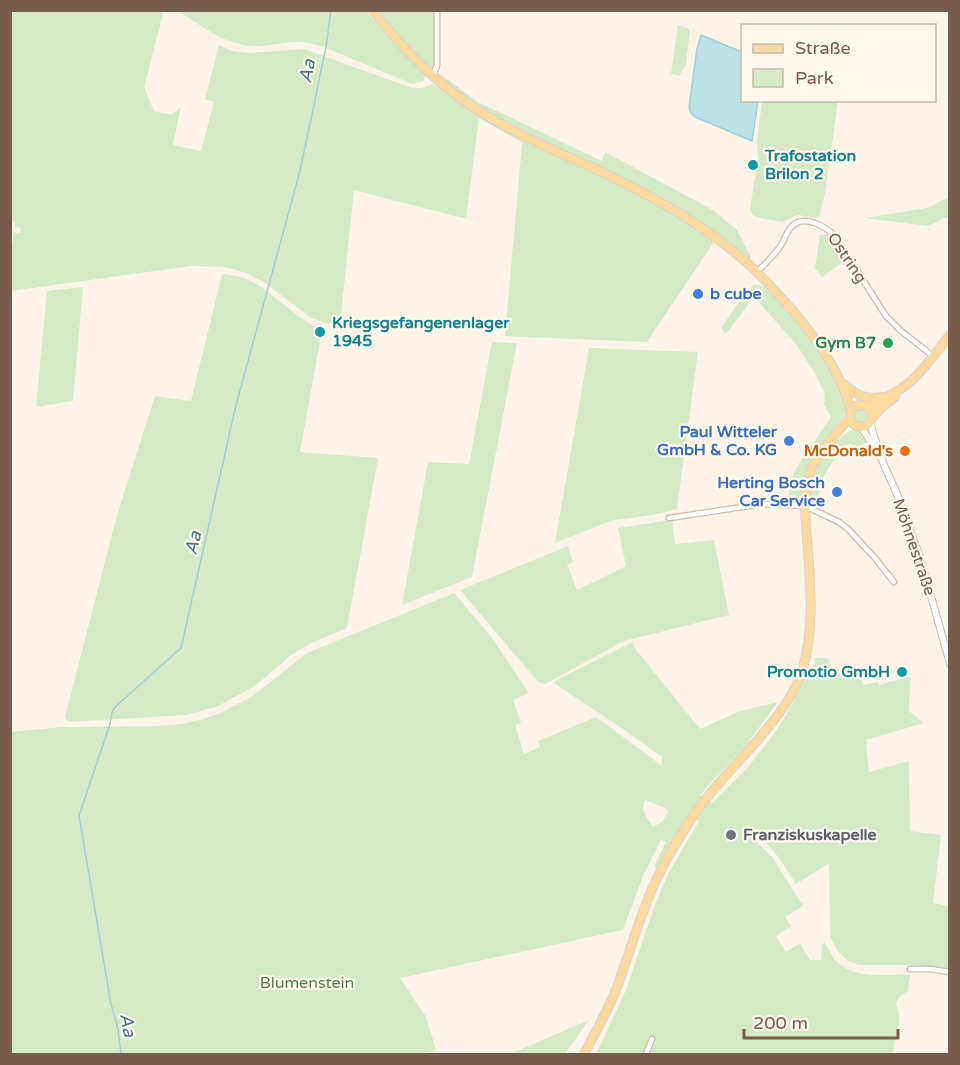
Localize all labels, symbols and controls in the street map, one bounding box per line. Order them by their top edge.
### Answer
legend [741,24,936,102]
text: Straße [795,37,851,59]
water label: Aa [294,56,320,85]
text: Park [795,67,834,89]
place label: Trafostation Brilon 2 [764,146,856,184]
marker: Trafostation Brilon 2 [746,158,760,172]
street label: Ostring [823,229,871,287]
place label: b cube [710,284,762,304]
marker: b cube [691,287,705,301]
place label: Kriegsgefangenenlager 1945 [332,313,510,351]
marker: Kriegsgefangenenlager 1945 [313,325,327,339]
place label: Gym B7 [815,333,876,353]
marker: Gym B7 [881,336,895,350]
place label: Paul Witteler GmbH & Co. KG [657,422,778,460]
marker: Paul Witteler GmbH & Co. KG [782,434,796,448]
place label: McDonald's [804,441,893,461]
marker: McDonald's [898,444,912,458]
place label: Herting Bosch Car Service [717,473,825,511]
marker: Herting Bosch Car Service [830,485,844,499]
street label: Möhnestraße [888,496,940,598]
water label: Aa [180,528,207,557]
place label: Promotio GmbH [767,662,890,682]
marker: Promotio GmbH [895,665,909,679]
place label: Franziskuskapelle [743,825,877,845]
marker: Franziskuskapelle [724,828,738,842]
park label: Blumenstein [260,973,354,993]
scale bar [744,1002,898,1040]
water label: Aa [115,1011,141,1039]
text: 200 m [753,1012,808,1034]

